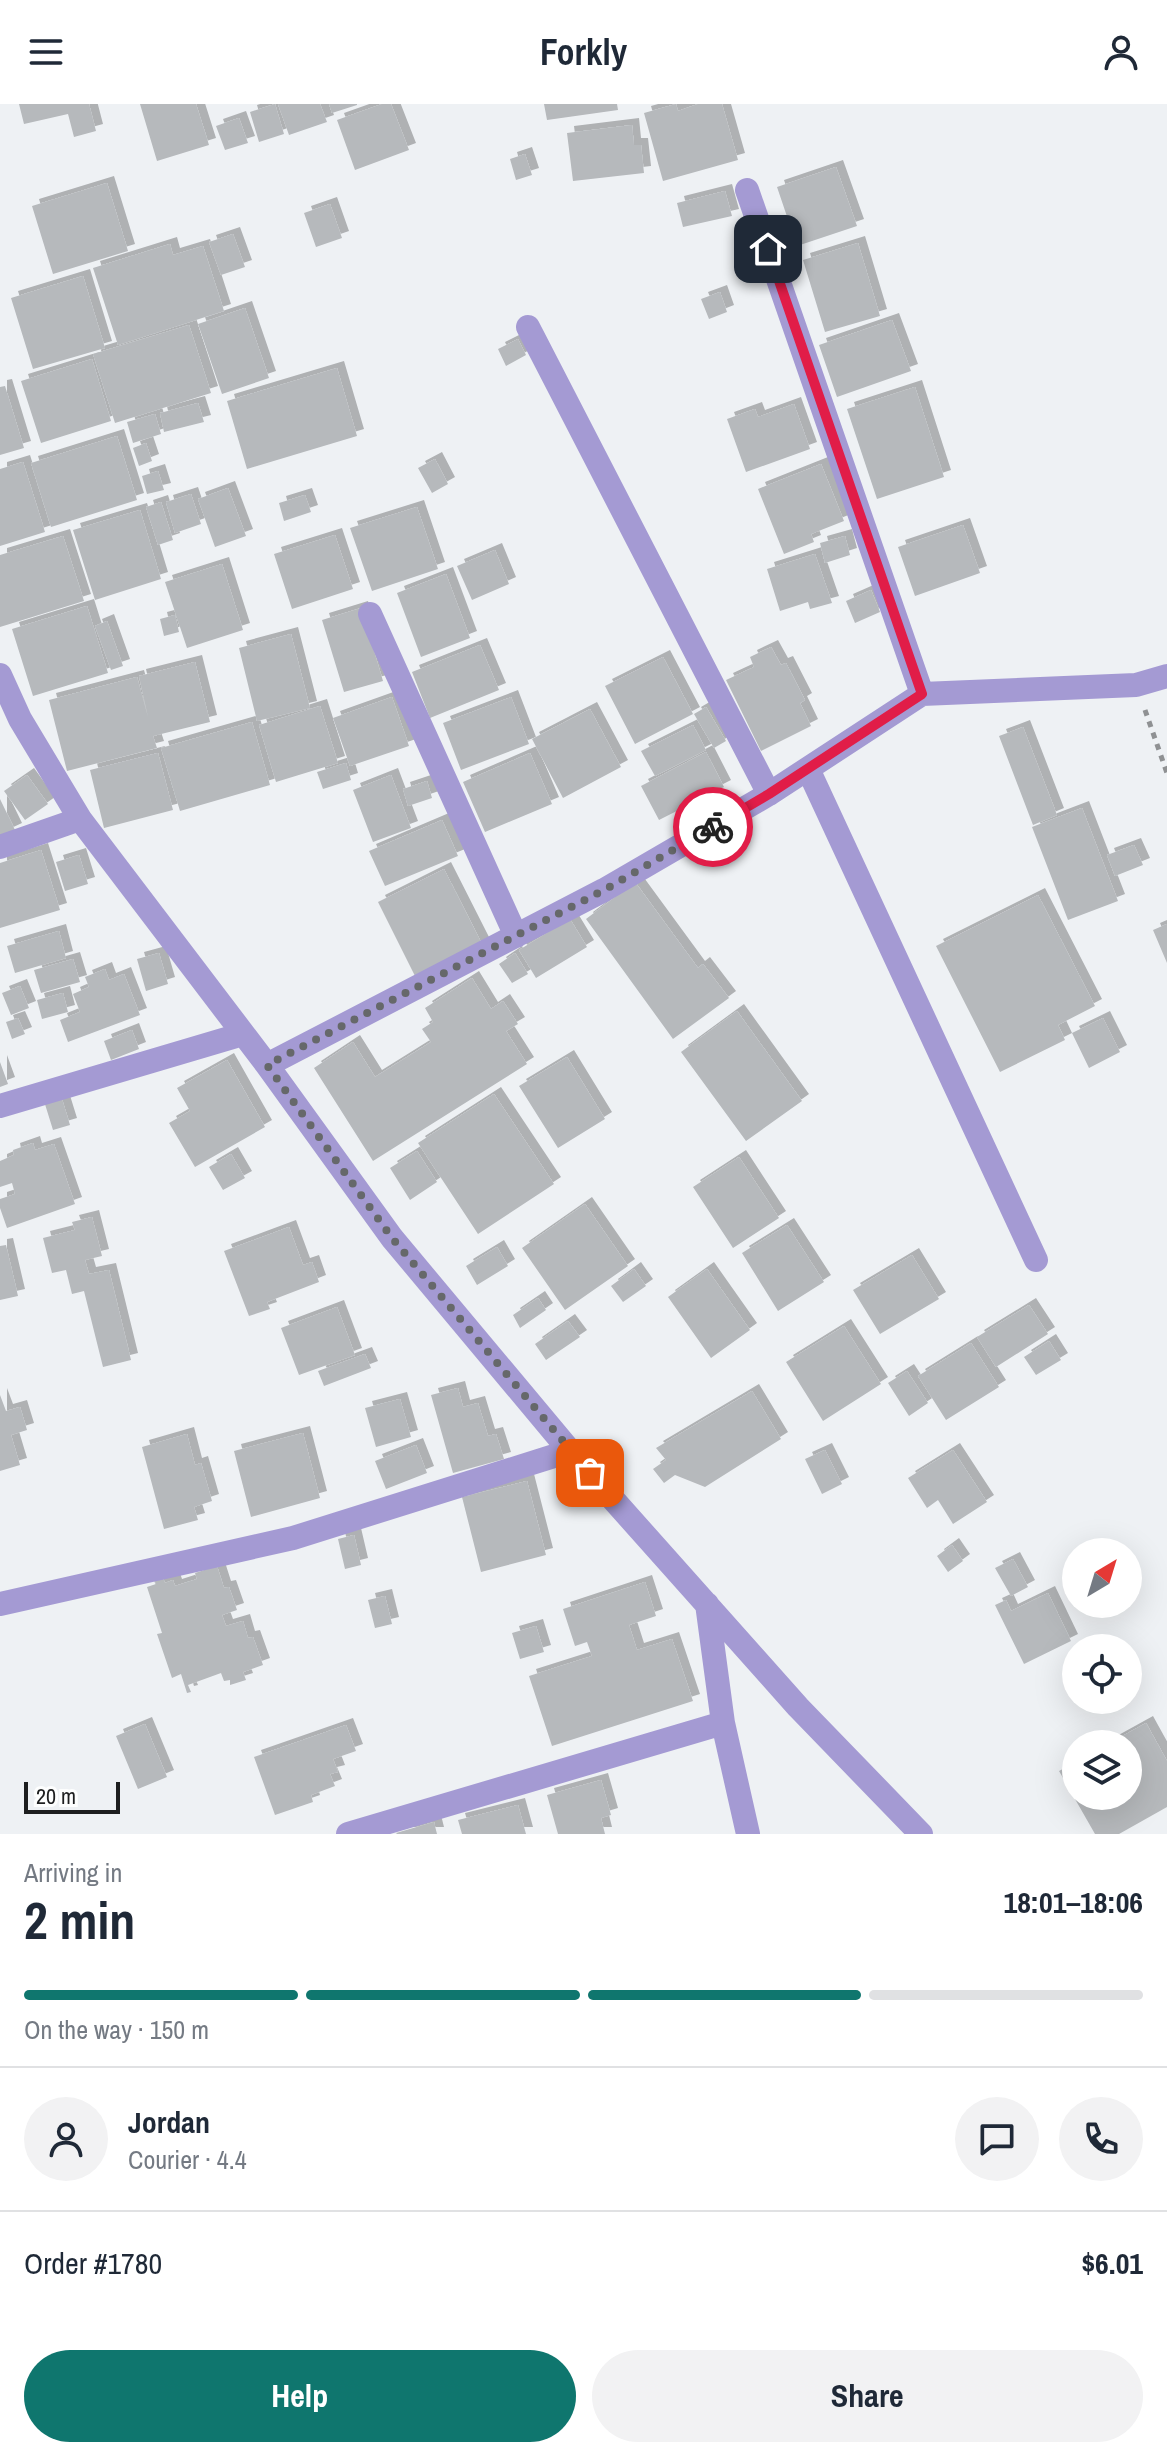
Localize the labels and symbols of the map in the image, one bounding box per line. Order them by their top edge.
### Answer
pin [734,215,802,283]
courier [673,787,753,867]
pin [556,1439,624,1507]
north arrow [1062,1538,1142,1618]
scale bar [24,1778,120,1814]

